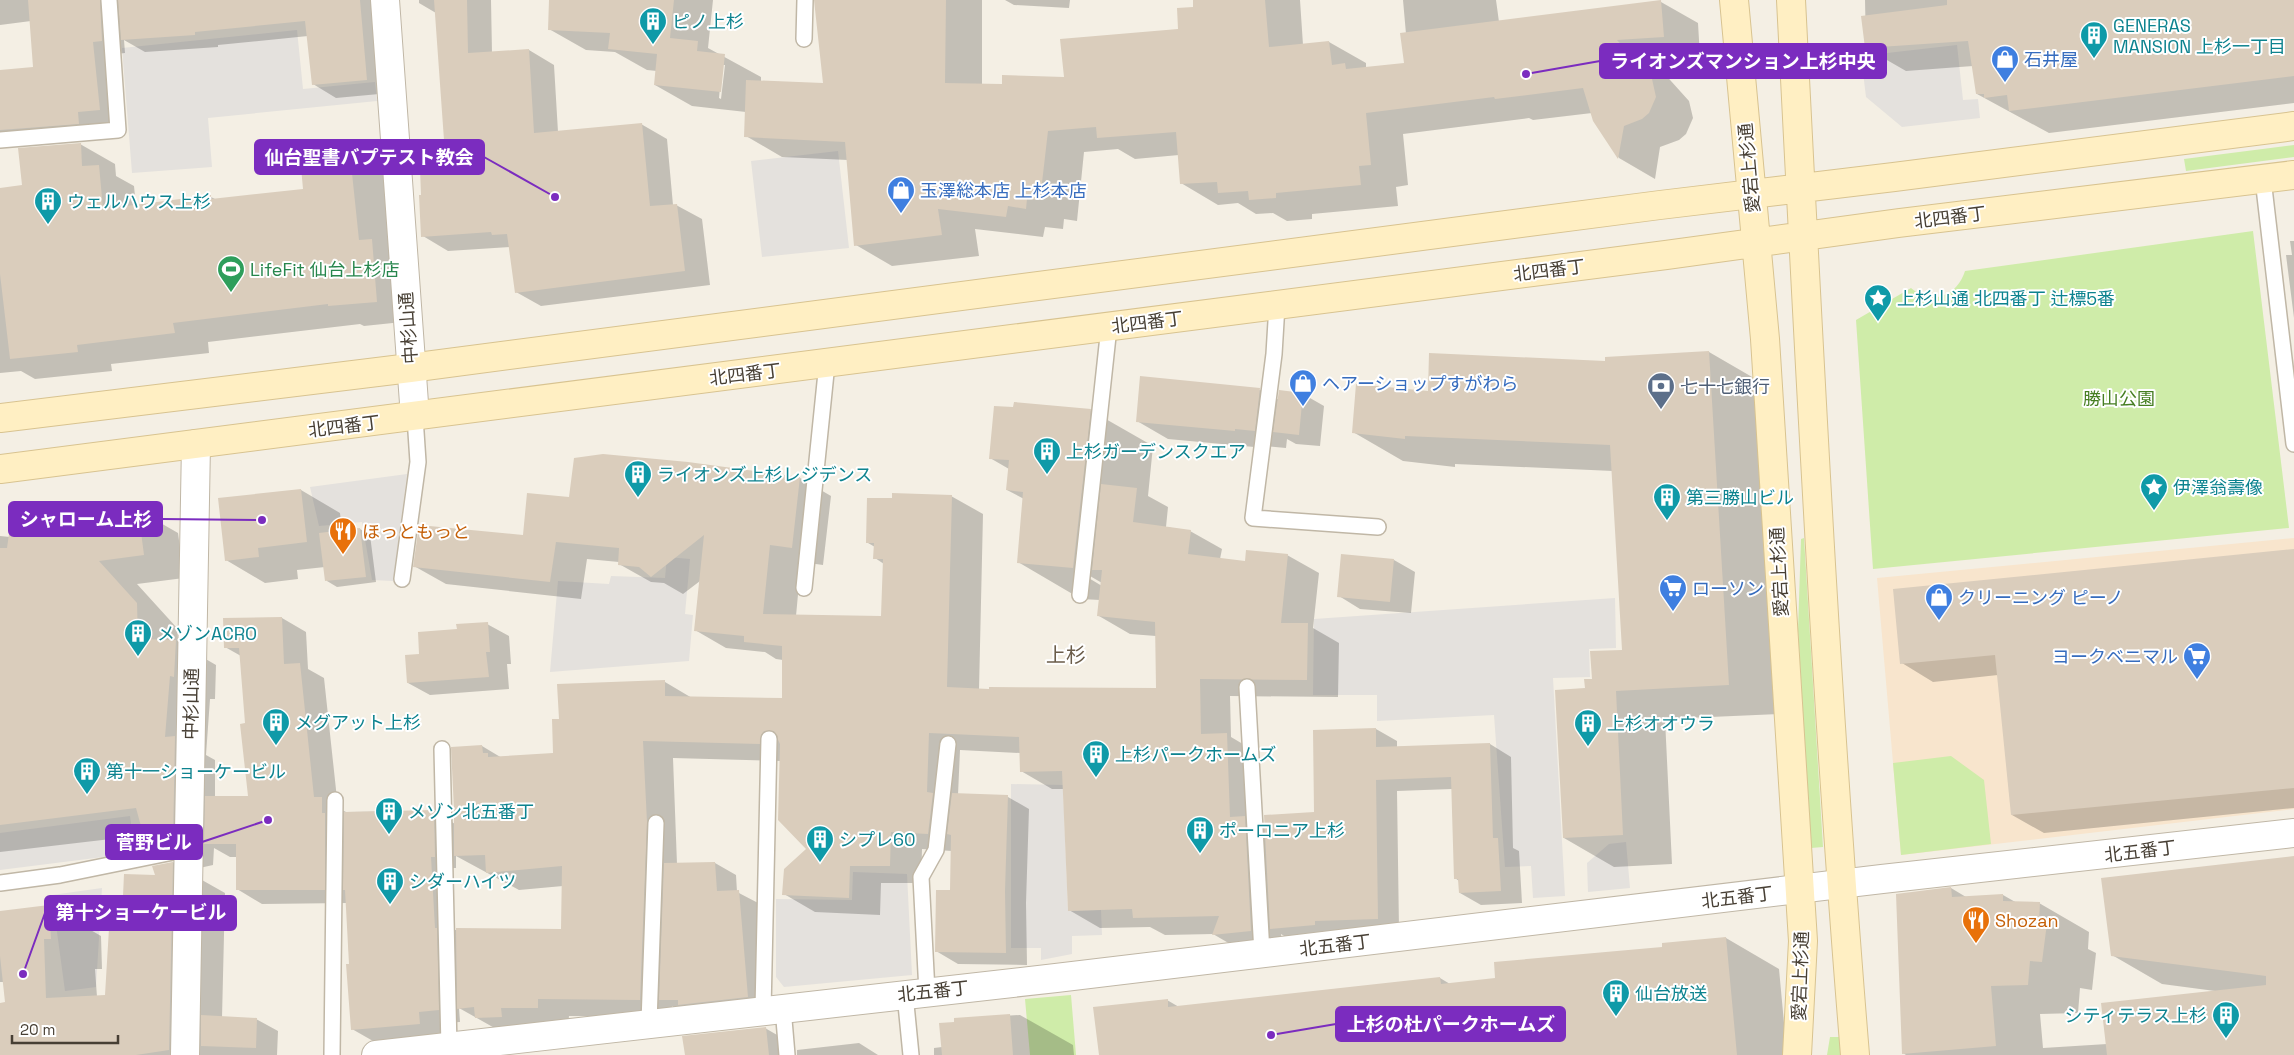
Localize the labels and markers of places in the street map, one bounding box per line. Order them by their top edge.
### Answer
building icon: ピノ上杉 [638,6,668,45]
place label: ピノ上杉 [672,10,744,33]
place label: GENERAS MANSION 上杉一丁目 [2113,14,2286,58]
building icon: GENERAS MANSION 上杉一丁目 [2079,20,2109,59]
callout: ライオンズマンション上杉中央 [1600,44,1886,78]
shop icon: 石井屋 [1990,44,2020,83]
place label: 石井屋 [2024,48,2078,71]
callout: 仙台聖書バプテスト教会 [255,140,484,174]
shop icon: 玉澤総本店 上杉本店 [886,175,916,214]
place label: 玉澤総本店 上杉本店 [920,179,1087,202]
building icon: ウェルハウス上杉 [33,186,63,225]
place label: ウェルハウス上杉 [67,190,211,213]
sports icon: LifeFit 仙台上杉店 [216,254,246,293]
place label: LifeFit 仙台上杉店 [250,258,399,281]
place icon: 上杉山通 北四番丁 辻標5番 [1863,283,1893,322]
place label: 上杉山通 北四番丁 辻標5番 [1897,287,2115,310]
shop icon: ヘアーショップすがわら [1288,368,1318,407]
bank icon: 七十七銀行 [1646,371,1676,410]
place label: ヘアーショップすがわら [1322,372,1519,395]
place label: 七十七銀行 [1680,375,1770,398]
building icon: 上杉ガーデンスクエア [1032,436,1062,475]
place label: 上杉ガーデンスクエア [1066,440,1246,463]
building icon: ライオンズ上杉レジデンス [623,459,653,498]
place label: ライオンズ上杉レジデンス [657,463,872,486]
place icon: 伊澤翁壽像 [2139,472,2169,511]
place label: 伊澤翁壽像 [2173,476,2263,499]
building icon: 第三勝山ビル [1652,482,1682,521]
place label: 第三勝山ビル [1686,486,1794,509]
callout: シャローム上杉 [9,502,162,536]
restaurant icon: ほっともっと [328,516,358,555]
place label: ほっともっと [362,520,470,543]
supermarket icon: ローソン [1658,573,1688,612]
place label: ローソン [1692,577,1764,600]
shop icon: クリーニング ピーノ [1924,582,1954,621]
place label: クリーニング ピーノ [1958,586,2124,609]
building icon: メゾンACRO [123,618,153,657]
place label: メゾンACRO [157,622,257,645]
supermarket icon: ヨークベニマル [2182,641,2212,680]
place label: ヨークベニマル [2052,645,2178,668]
building icon: メグアット上杉 [261,707,291,746]
building icon: 上杉オオウラ [1573,708,1603,747]
place label: メグアット上杉 [295,711,421,734]
place label: 上杉オオウラ [1607,712,1715,735]
building icon: 上杉パークホームズ [1081,739,1111,778]
place label: 上杉パークホームズ [1115,743,1276,766]
building icon: 第十一ショーケービル [72,756,102,795]
place label: 第十一ショーケービル [106,760,286,783]
building icon: メゾン北五番丁 [374,796,404,835]
place label: メゾン北五番丁 [408,800,534,823]
building icon: ポーロニア上杉 [1185,815,1215,854]
place label: ポーロニア上杉 [1219,819,1345,842]
building icon: シプレ60 [805,824,835,863]
callout: 菅野ビル [106,825,202,859]
place label: シプレ60 [839,828,916,851]
building icon: シダーハイツ [375,866,405,905]
place label: シダーハイツ [409,870,516,893]
callout: 第十ショーケービル [45,896,236,930]
restaurant icon: Shozan [1961,905,1991,944]
place label: Shozan [1995,909,2059,932]
building icon: 仙台放送 [1601,978,1631,1017]
place label: 仙台放送 [1635,982,1707,1005]
building icon: シティテラス上杉 [2211,1000,2241,1039]
place label: シティテラス上杉 [2064,1004,2207,1027]
callout: 上杉の杜パークホームズ [1336,1007,1565,1041]

